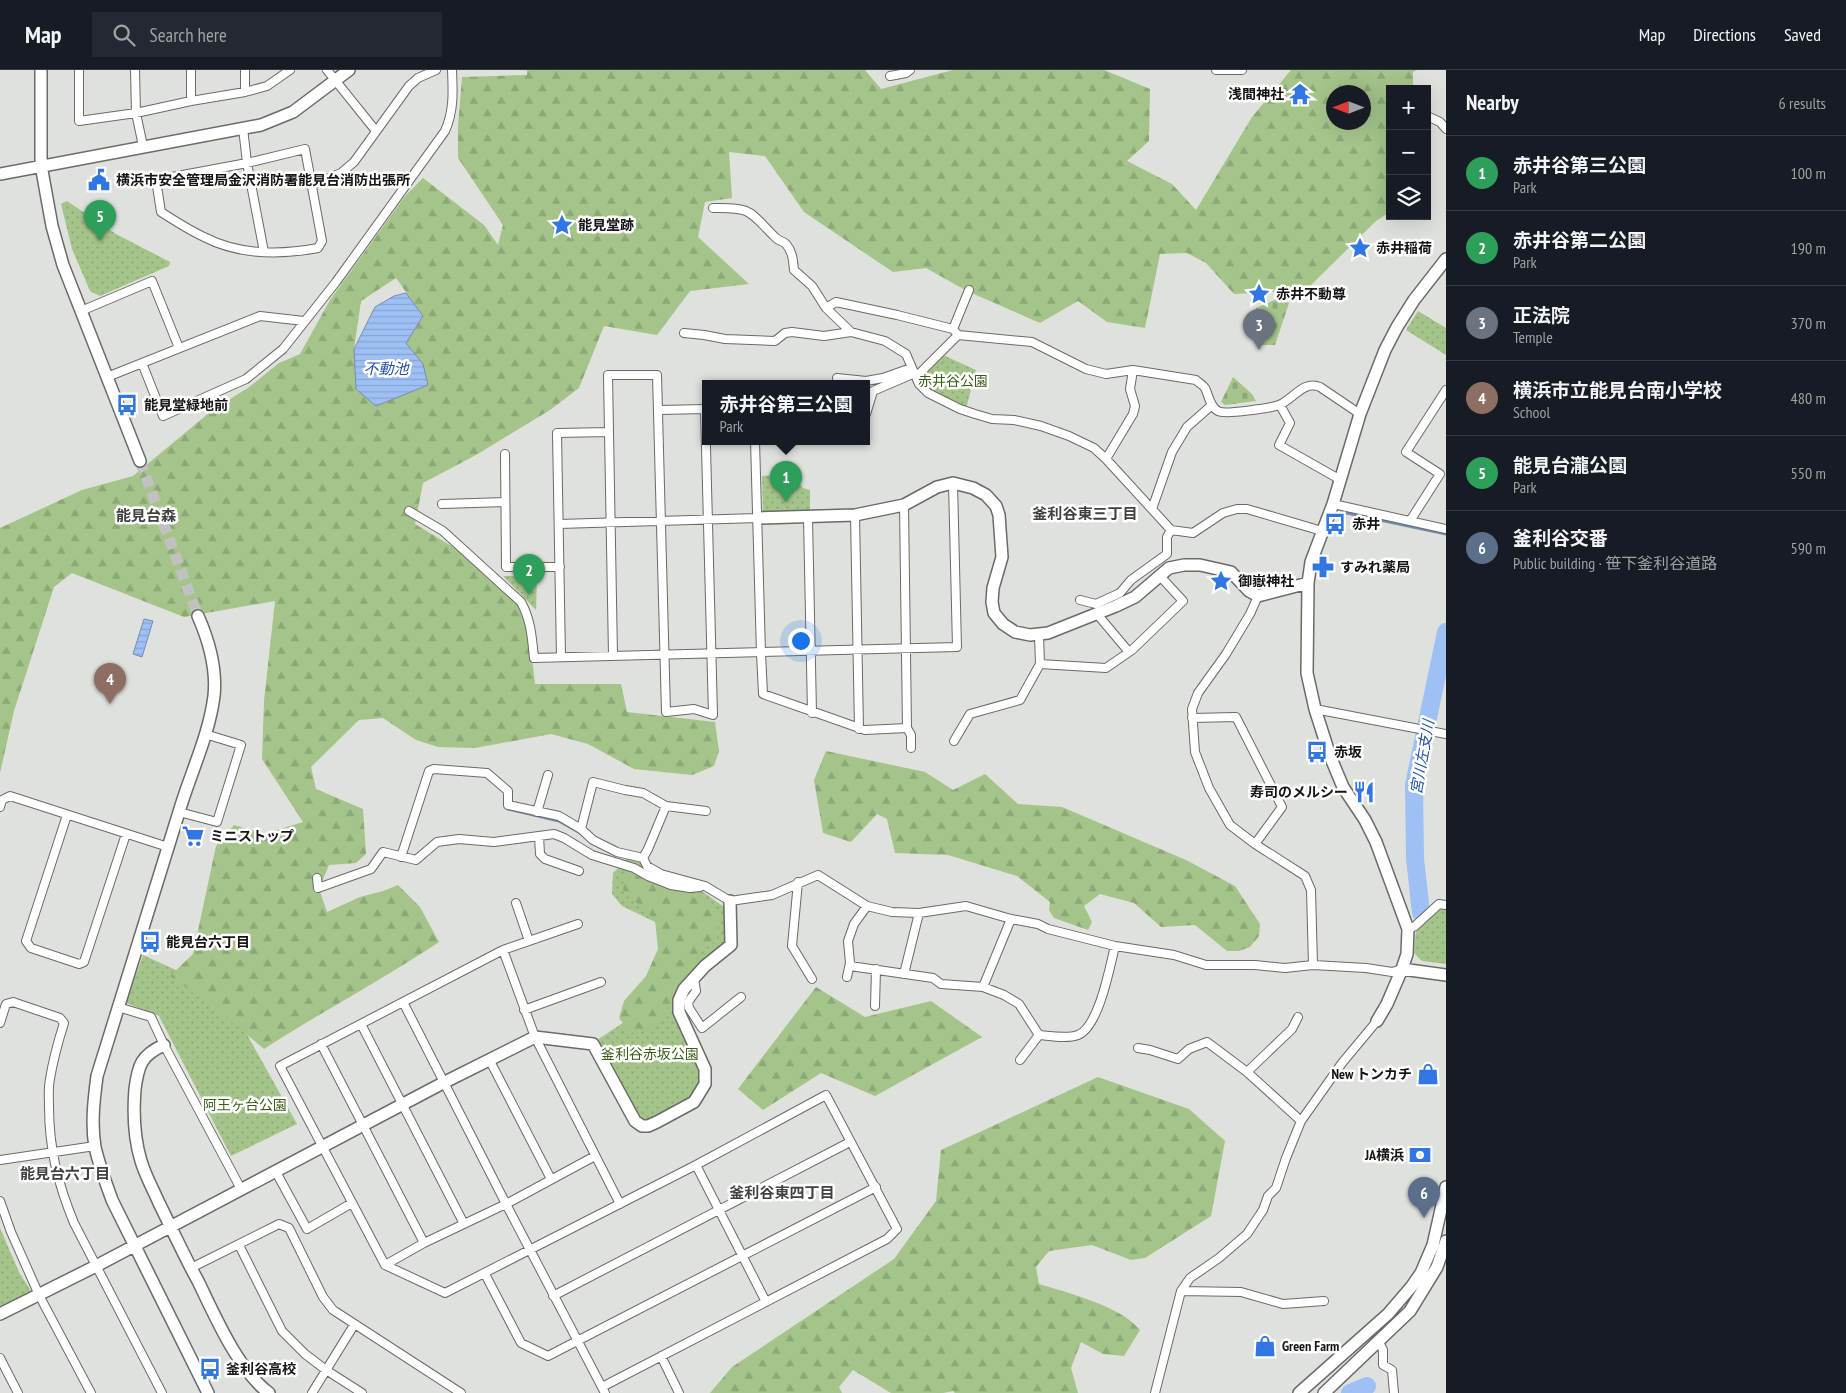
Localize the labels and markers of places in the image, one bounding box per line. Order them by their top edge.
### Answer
temple icon: 浅間神社 [1287,81,1313,107]
place label: 浅間神社 [1228,85,1284,103]
public building icon: 横浜市安全管理局金沢消防署能見台消防出張所 [86,167,112,193]
place label: 横浜市安全管理局金沢消防署能見台消防出張所 [116,171,410,189]
pin: 5 [84,200,116,241]
place icon: 能見堂跡 [549,212,575,238]
place label: 能見堂跡 [578,216,634,234]
place icon: 赤井稲荷 [1347,235,1373,261]
place label: 赤井稲荷 [1376,239,1432,257]
place icon: 赤井不動尊 [1246,281,1272,307]
place label: 赤井不動尊 [1276,285,1346,303]
pin: 3 [1243,309,1275,350]
bus stop icon: 能見堂緑地前 [114,392,140,418]
place label: 能見堂緑地前 [144,396,228,414]
pin: 1 [770,461,802,502]
bus stop icon: 赤井 [1322,511,1348,537]
place label: 赤井 [1352,515,1380,533]
pin: 2 [513,554,545,595]
pharmacy icon: すみれ薬局 [1310,554,1336,580]
place label: すみれ薬局 [1340,558,1410,576]
place icon: 御嶽神社 [1208,568,1234,594]
place label: 御嶽神社 [1238,572,1294,590]
pin: 4 [94,663,126,704]
bus stop icon: 赤坂 [1304,739,1330,765]
place label: 赤坂 [1334,743,1362,761]
restaurant icon: 寿司のメルシー [1351,779,1377,805]
place label: 寿司のメルシー [1250,783,1348,801]
supermarket icon: ミニストップ [180,823,206,849]
place label: ミニストップ [210,827,294,845]
bus stop icon: 能見台六丁目 [137,929,163,955]
place label: 能見台六丁目 [166,933,250,951]
shop icon: New トンカチ [1415,1061,1441,1087]
place label: New トンカチ [1332,1065,1412,1083]
bank icon: JA横浜 [1407,1142,1433,1168]
place label: JA横浜 [1364,1146,1404,1164]
pin: 6 [1408,1177,1440,1218]
shop icon: Green Farm [1252,1333,1278,1359]
place label: Green Farm [1282,1337,1339,1355]
bus stop icon: 釜利谷高校 [197,1356,223,1382]
place label: 釜利谷高校 [226,1360,296,1378]

